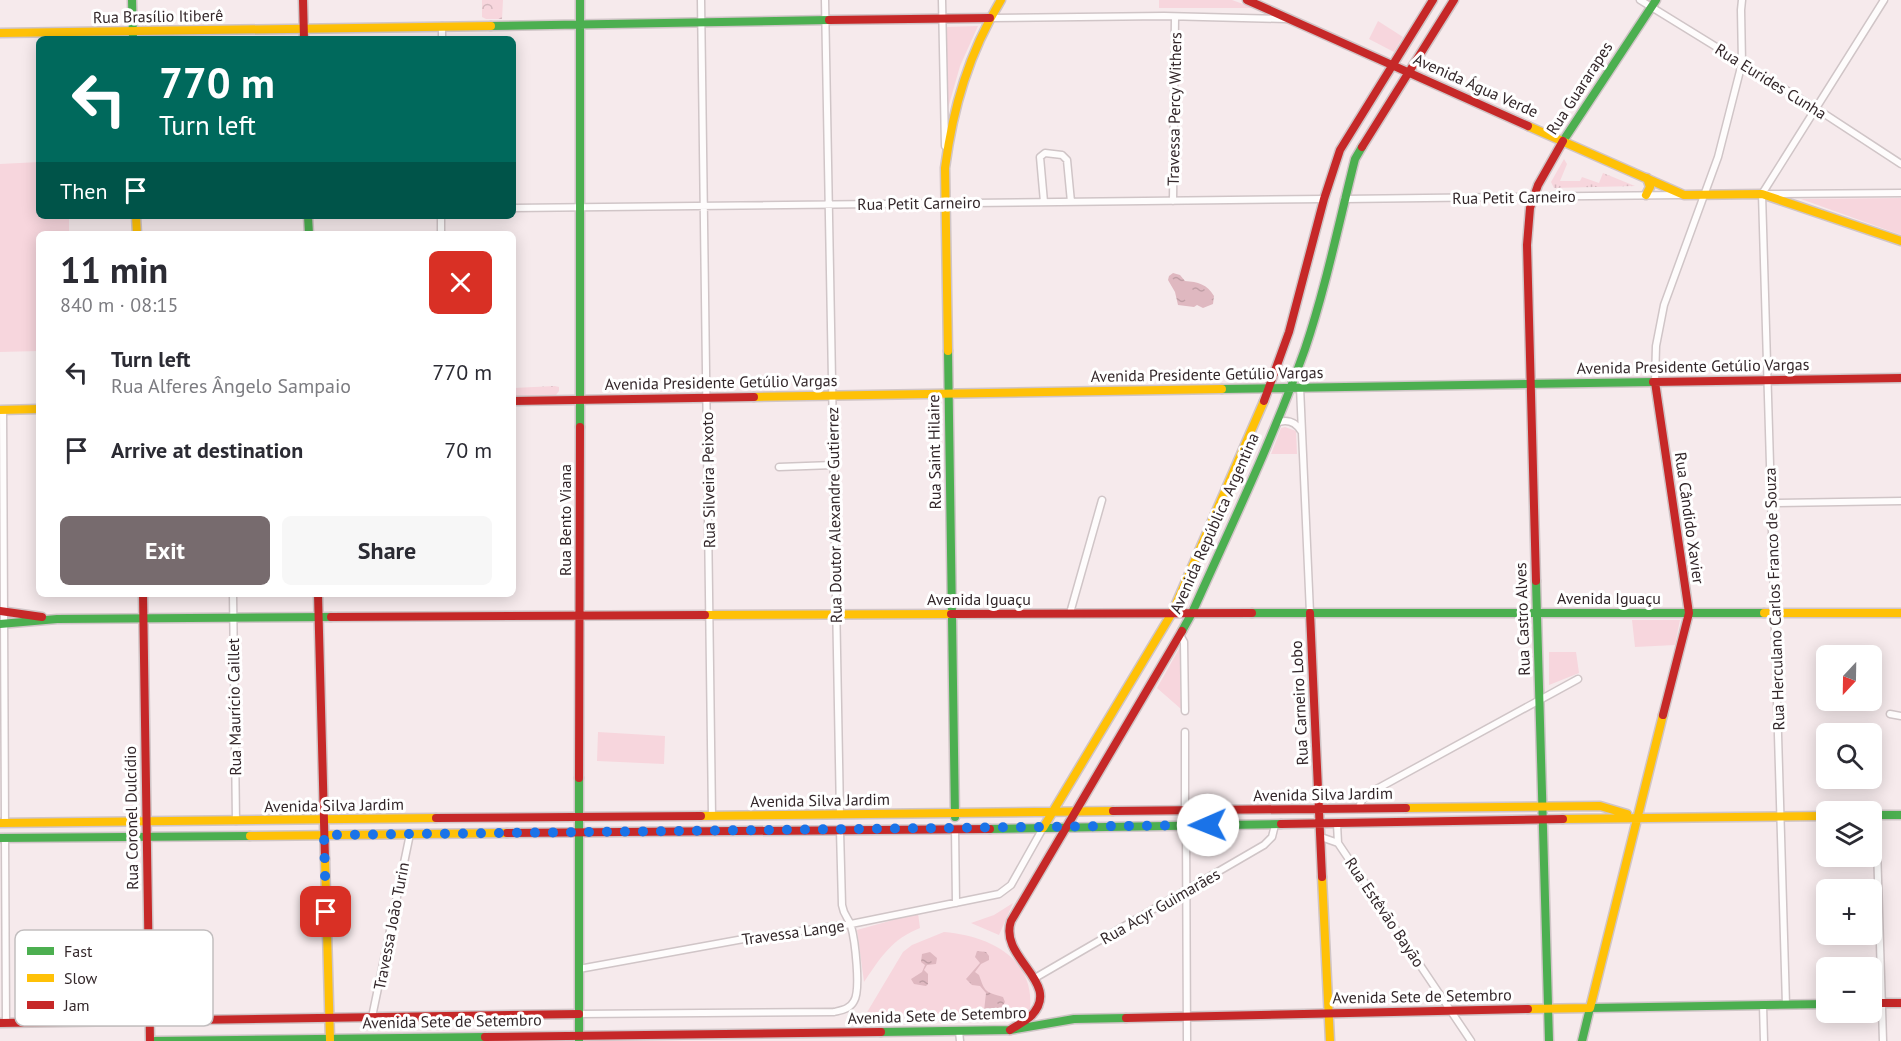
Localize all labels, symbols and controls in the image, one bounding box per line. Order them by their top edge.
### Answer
street label: Rua Brasílio Itiberê [93,5,223,27]
street label: Travessa Percy Withers [1163,32,1185,186]
street label: Rua Guararapes [1542,38,1617,138]
street label: Rua Eurides Cunha [1712,39,1830,123]
street label: Avenida Água Verde [1411,49,1541,121]
text: 770 m [159,55,275,110]
icon: left [60,60,138,138]
text: Turn left [159,108,256,142]
icon: arrive [119,174,152,207]
text: Then [60,177,107,205]
street label: Rua Petit Carneiro [1452,186,1576,208]
street label: Rua Petit Carneiro [857,192,981,214]
text: 11 min [60,246,168,293]
button: close [429,251,492,314]
text: 840 m · 08:15 [60,292,178,318]
text: Turn left [111,345,191,373]
street label: Avenida Presidente Getúlio Vargas [1577,354,1810,378]
icon: left [60,356,93,389]
text: 770 m [432,358,492,386]
street label: Avenida Presidente Getúlio Vargas [1091,362,1324,386]
street label: Avenida Presidente Getúlio Vargas [605,370,838,394]
text: Rua Alferes Ângelo Sampaio [111,373,351,399]
street label: Rua Saint Hilaire [923,394,945,510]
street label: Rua Doutor Alexandre Gutierrez [822,407,846,623]
street label: Rua Silveira Peixoto [697,412,719,548]
street label: Avenida República Argentina [1165,430,1263,616]
icon: arrive [60,434,93,467]
text: Arrive at destination [111,436,303,464]
text: 70 m [444,436,492,464]
street label: Rua Cândido Xavier [1671,451,1709,586]
street label: Rua Bento Viana [555,464,575,576]
street label: Rua Herculano Carlos Franco de Souza [1759,467,1789,731]
button: Exit [60,516,270,585]
button: Share [282,516,492,585]
street label: Rua Castro Alves [1510,562,1534,676]
street label: Avenida Iguaçu [1557,588,1661,608]
street label: Avenida Iguaçu [927,589,1031,609]
street label: Rua Maurício Caillet [223,638,245,776]
street label: Rua Carneiro Lobo [1286,640,1312,766]
north arrow [1816,645,1882,711]
map controls [1816,645,1882,1023]
button: search [1816,723,1882,789]
street label: Rua Coronel Dulcídio [120,746,142,890]
street label: Avenida Silva Jardim [1253,783,1393,805]
street label: Avenida Silva Jardim [750,789,890,811]
position arrow [1176,793,1240,857]
street label: Avenida Silva Jardim [264,794,404,816]
button: layers [1816,801,1882,867]
street label: Rua Estêvão Bayão [1341,853,1429,971]
street label: Travessa João Turin [369,860,413,992]
street label: Rua Acyr Guimarães [1097,863,1224,948]
button: + [1816,879,1882,945]
pin [300,886,351,937]
icon: arrive [309,895,342,928]
street label: Travessa Lange [740,915,846,949]
legend [15,930,213,1026]
text: Fast [64,941,93,961]
button: − [1816,957,1882,1023]
text: Slow [64,968,98,988]
street label: Avenida Sete de Setembro [1332,984,1512,1008]
text: Jam [63,995,90,1015]
street label: Avenida Sete de Setembro [847,1002,1027,1028]
street label: Avenida Sete de Setembro [362,1009,542,1033]

